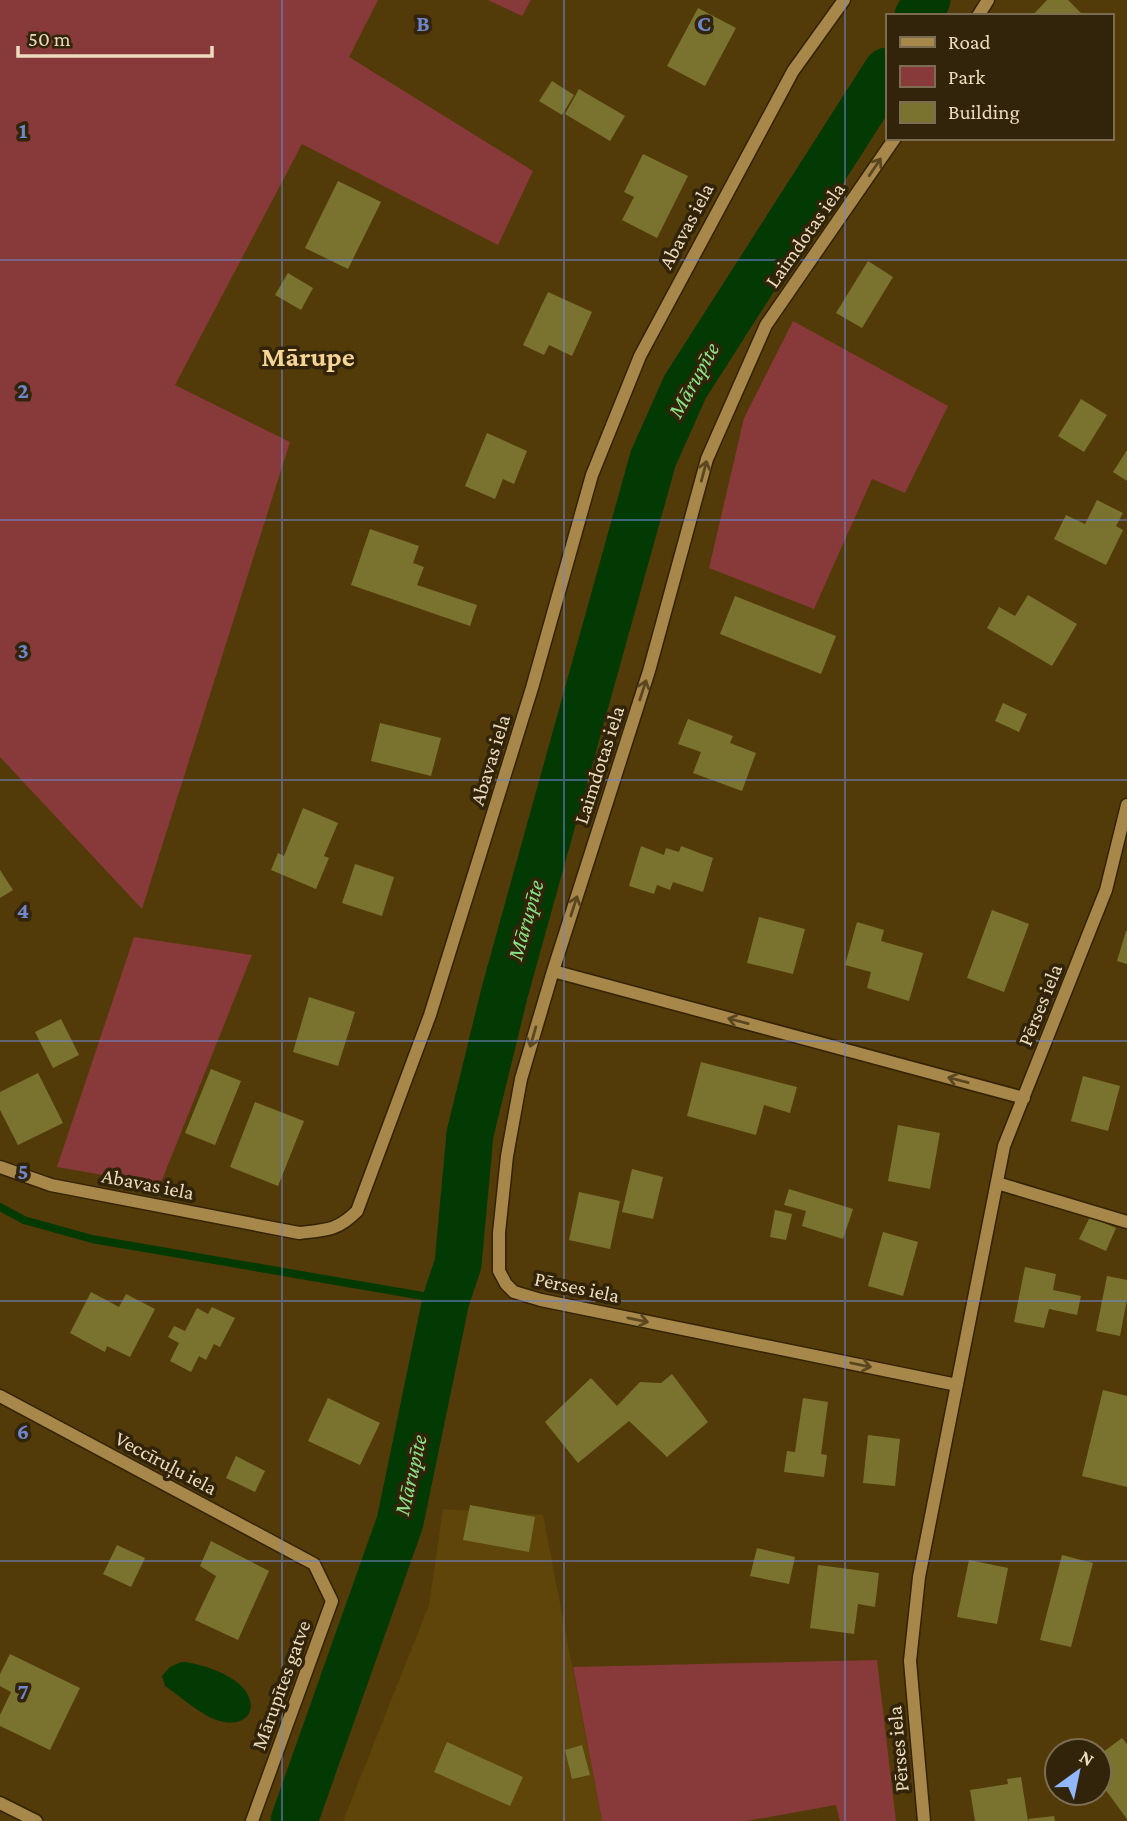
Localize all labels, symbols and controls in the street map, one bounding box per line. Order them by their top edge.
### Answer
text: B [416,10,430,36]
text: C [697,10,711,36]
scale bar [18,14,212,58]
legend [886,14,1113,140]
text: 50 m [28,27,71,51]
text: Road [948,30,991,54]
text: Park [948,65,985,89]
text: Building [948,100,1020,124]
text: 1 [19,117,28,143]
one-way arrow [868,158,882,178]
street label: Laimdotas iela [760,178,850,292]
street label: Abavas iela [653,179,719,273]
water label: Mārupīte [661,338,724,423]
district label: Mārupe [261,341,355,372]
text: 2 [17,377,29,403]
one-way arrow [698,460,711,482]
text: 3 [17,637,29,663]
one-way arrow [638,679,650,701]
street label: Laimdotas iela [569,703,629,827]
street label: Abavas iela [465,711,515,808]
water label: Mārupīte [501,877,549,964]
one-way arrow [568,896,581,918]
text: 4 [17,897,29,923]
street label: Pērses iela [1013,960,1067,1050]
one-way arrow [727,1014,750,1027]
one-way arrow [526,1026,539,1048]
one-way arrow [947,1073,969,1086]
text: 5 [17,1158,29,1184]
street label: Abavas iela [100,1163,197,1205]
street label: Pērses iela [532,1266,622,1308]
one-way arrow [626,1313,649,1327]
one-way arrow [849,1359,872,1373]
text: 6 [17,1418,29,1444]
street label: Veccīruļu iela [110,1426,221,1501]
water label: Mārupīte [388,1432,432,1519]
street label: Mārupītes gatve [247,1617,315,1753]
text: 7 [17,1678,29,1704]
street label: Pērses iela [882,1705,914,1793]
north arrow [1043,1737,1113,1807]
text: N [1076,1746,1098,1771]

